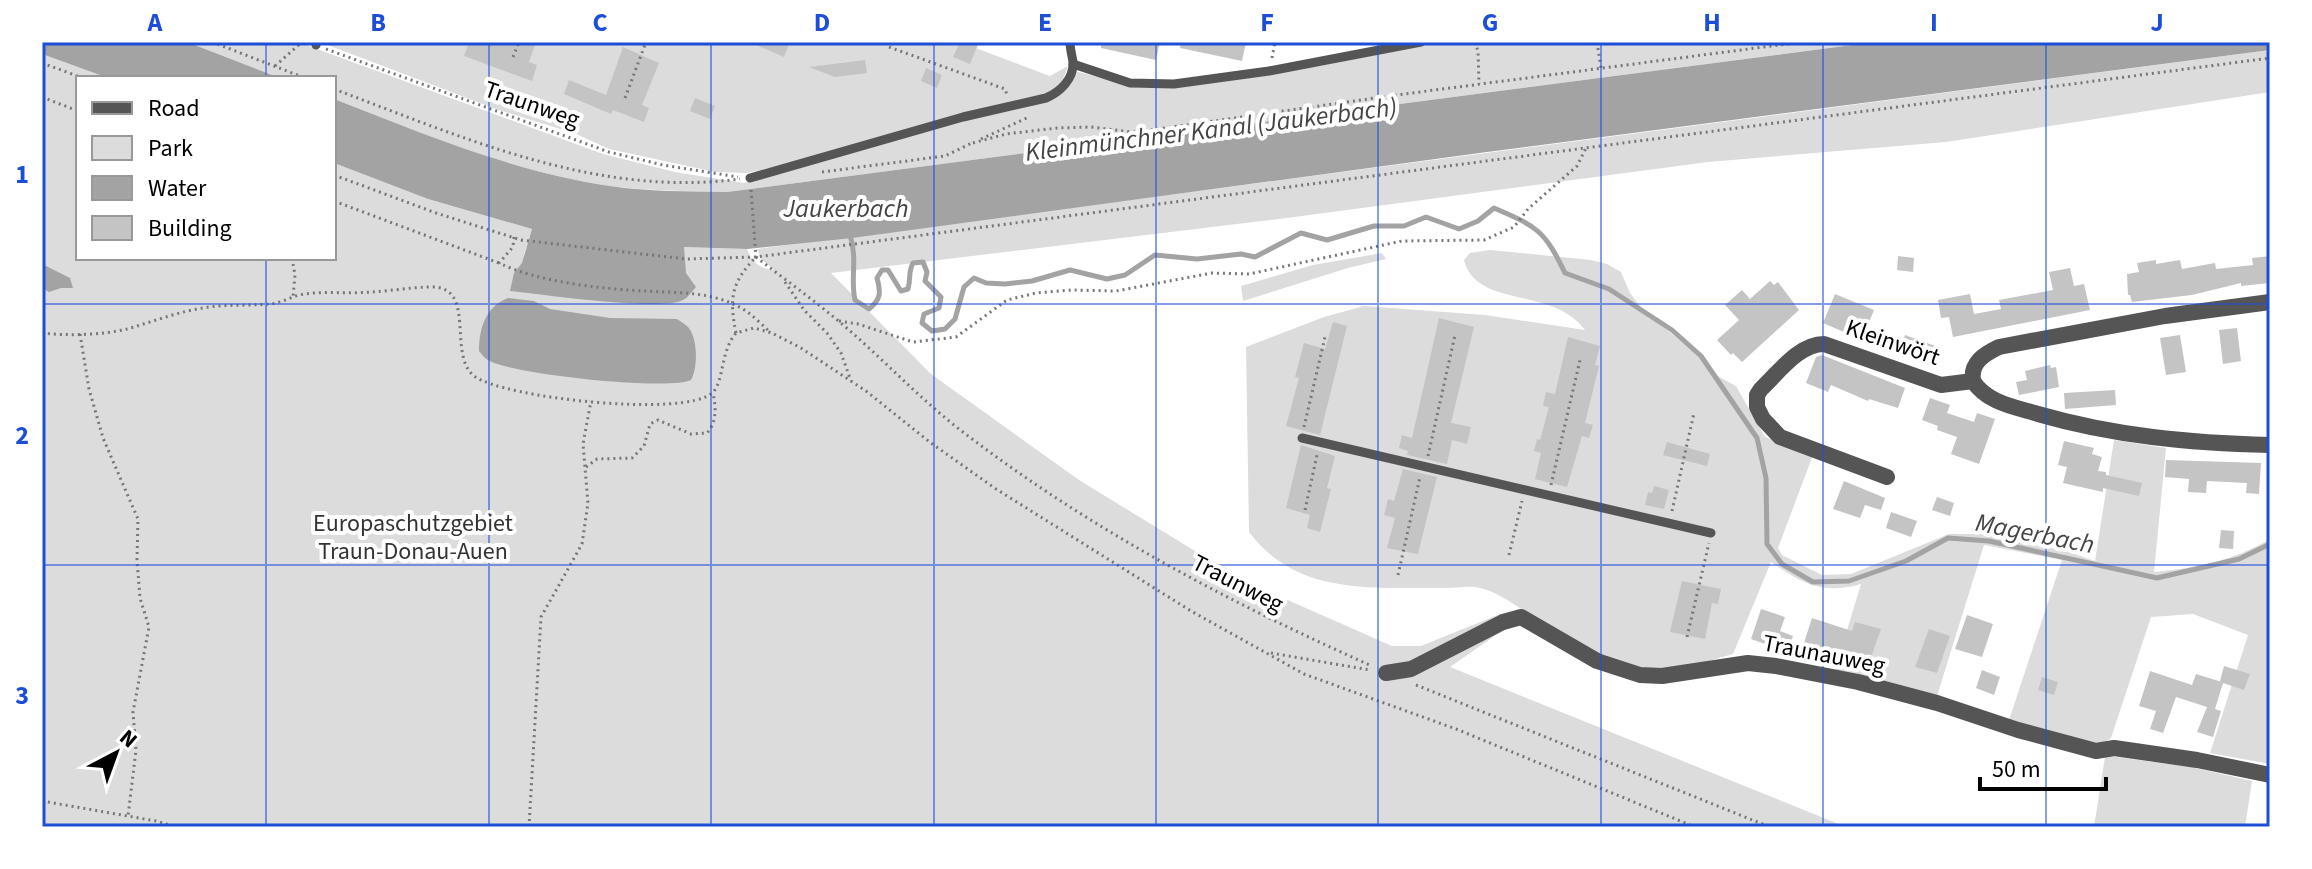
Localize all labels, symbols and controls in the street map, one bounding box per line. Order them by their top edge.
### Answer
text: A [147,4,164,41]
text: B [370,4,386,41]
text: C [592,4,608,41]
text: D [814,4,830,41]
text: E [1038,4,1052,41]
text: F [1260,4,1274,41]
text: G [1482,4,1498,41]
text: H [1703,4,1721,41]
text: I [1930,4,1938,41]
text: J [2150,4,2164,41]
street label: Traunweg [479,72,584,137]
legend [76,76,336,260]
water label: Kleinmünchner Kanal (Jaukerbach) [1023,88,1399,171]
text: Road [148,91,200,126]
text: Park [148,131,193,166]
text: 1 [15,156,29,193]
text: Water [148,171,207,206]
water label: Jaukerbach [782,190,909,227]
text: Building [148,211,232,246]
street label: Kleinwört [1841,310,1945,375]
text: 2 [15,417,29,454]
water label: Magerbach [1972,504,2097,563]
park label: Europaschutzgebiet Traun-Donau-Auen [313,506,513,569]
street label: Traunweg [1186,545,1290,621]
street label: Traunauweg [1760,625,1888,683]
text: 3 [15,677,29,714]
north arrow [76,713,156,793]
text: N [112,722,144,756]
scale bar [1980,741,2106,791]
text: 50 m [1992,752,2041,787]

